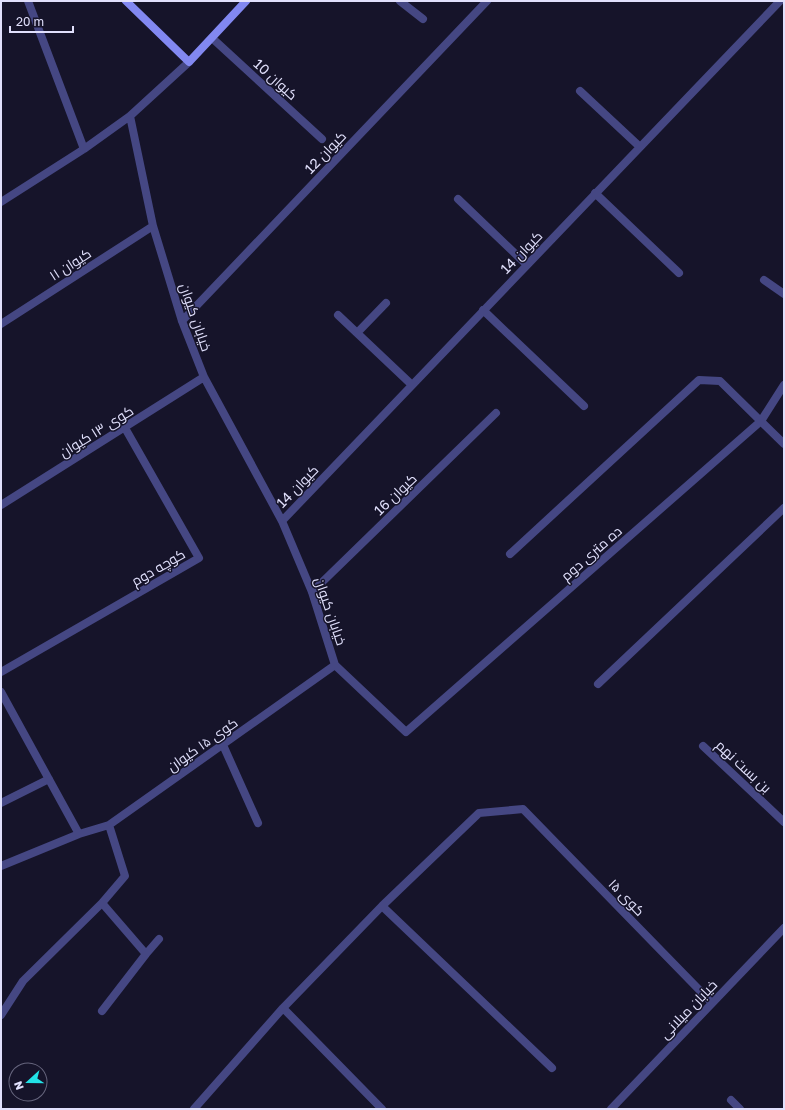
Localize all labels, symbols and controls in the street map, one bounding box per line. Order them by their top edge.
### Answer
scale bar [10,8,73,34]
text: 20 m [16,14,44,29]
street label: کیوان 10 [251,55,301,103]
street label: کیوان 12 [301,127,349,177]
street label: کیوان 14 [497,227,545,277]
street label: کیوان ۱۱ [46,244,94,284]
street label: خیابان کیوان [176,281,216,353]
street label: کوی ۱۳ کیوان [56,401,136,461]
street label: کیوان 14 [273,461,321,511]
street label: کیوان 16 [370,470,420,518]
street label: ده متری دوم [557,522,626,586]
street label: کوچه دوم [128,545,189,591]
street label: خیابان کیوان [311,575,351,647]
street label: کوی ۱۵ کیوان [163,713,241,775]
street label: بن بست نهم [711,736,775,798]
street label: کوی ۱۵ [605,875,649,919]
street label: خیابان میلانی [656,976,720,1042]
north arrow [8,1062,48,1102]
text: N [11,1080,26,1092]

